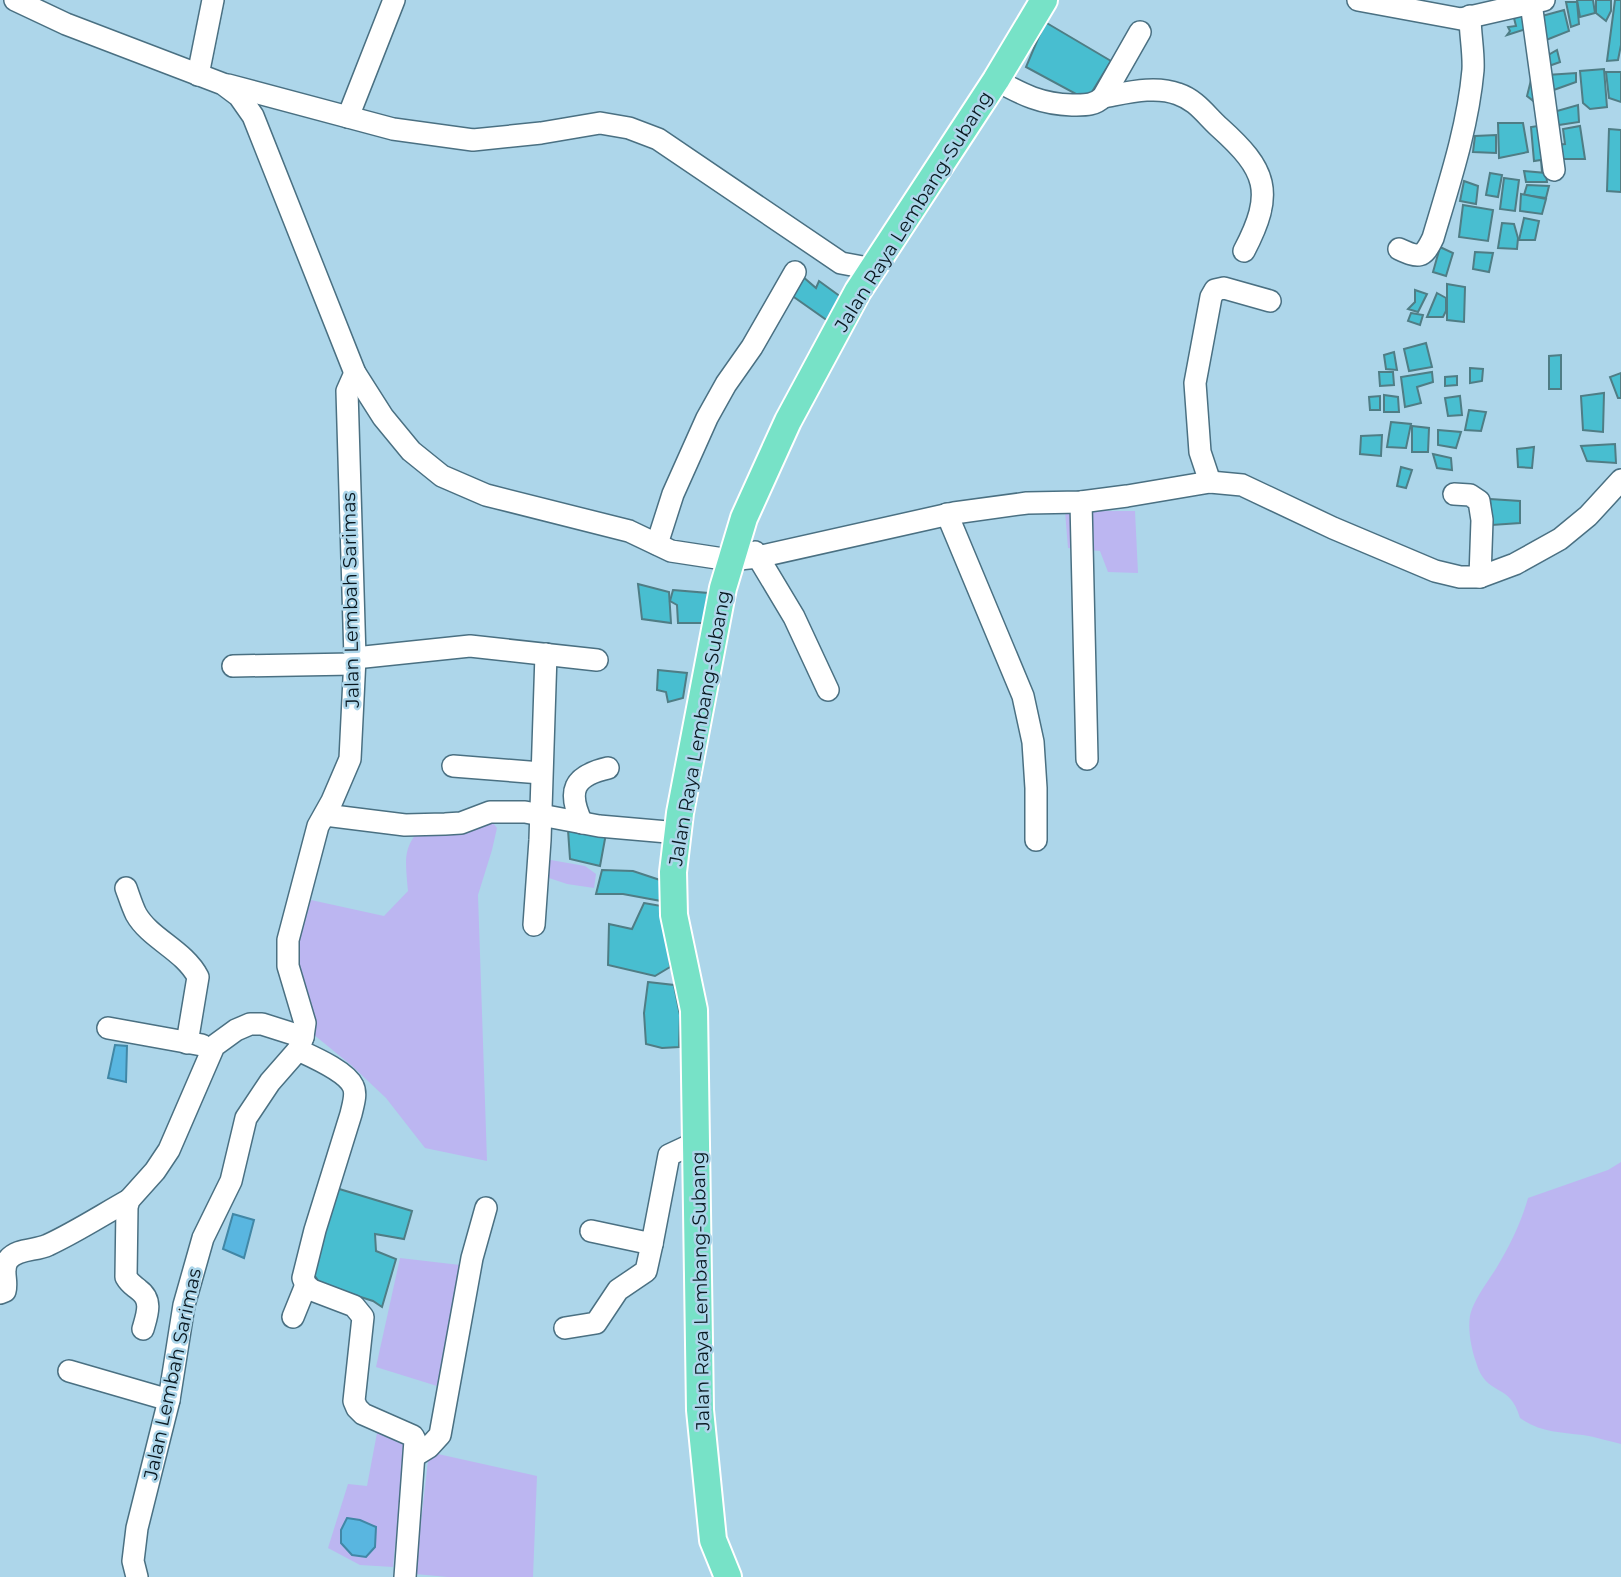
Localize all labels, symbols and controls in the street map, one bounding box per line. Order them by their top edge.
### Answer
street label: Jalan Raya Lembang-Subang [829,87,997,337]
street label: Jalan Lembah Sarimas [337,492,364,709]
street label: Jalan Raya Lembang-Subang [664,589,735,869]
street label: Jalan Raya Lembang-Subang [687,1151,714,1432]
street label: Jalan Lembah Sarimas [139,1266,206,1483]

